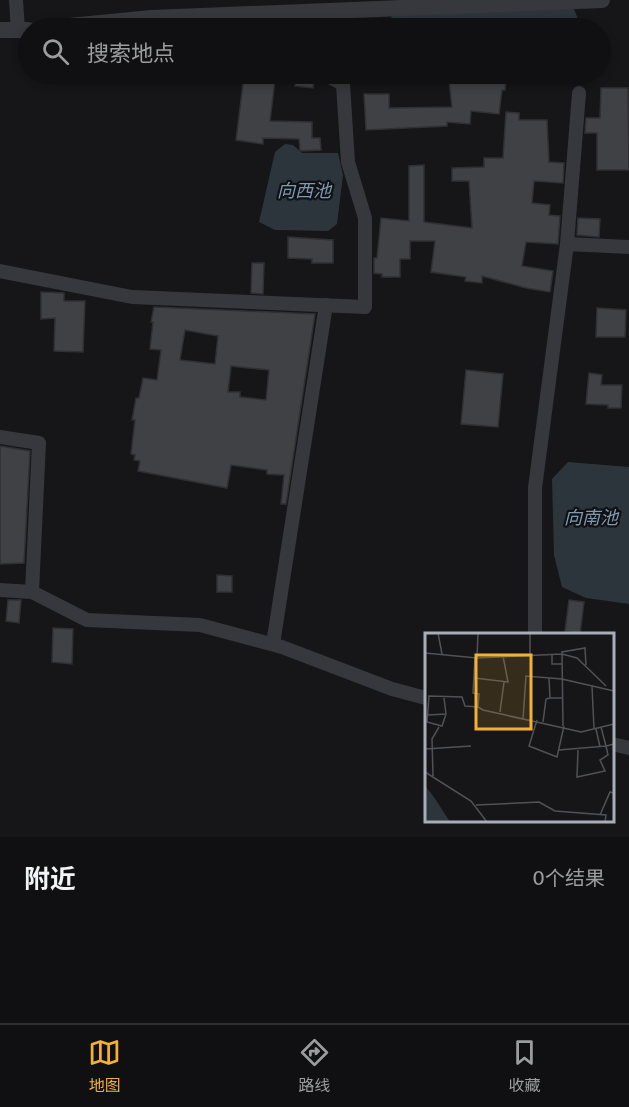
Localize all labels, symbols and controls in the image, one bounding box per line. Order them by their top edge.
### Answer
search box [18,18,611,84]
icon: search [39,35,72,68]
text: 搜索地点 [87,41,175,66]
water label: 向西池 [277,180,333,201]
water label: 向南池 [564,507,620,528]
inset map [425,633,614,822]
text: 附近 [24,864,76,894]
text: 0个结果 [532,866,605,890]
tab: 地图 [88,1036,121,1096]
tab: 路线 [298,1036,331,1096]
tab: 收藏 [508,1036,541,1096]

